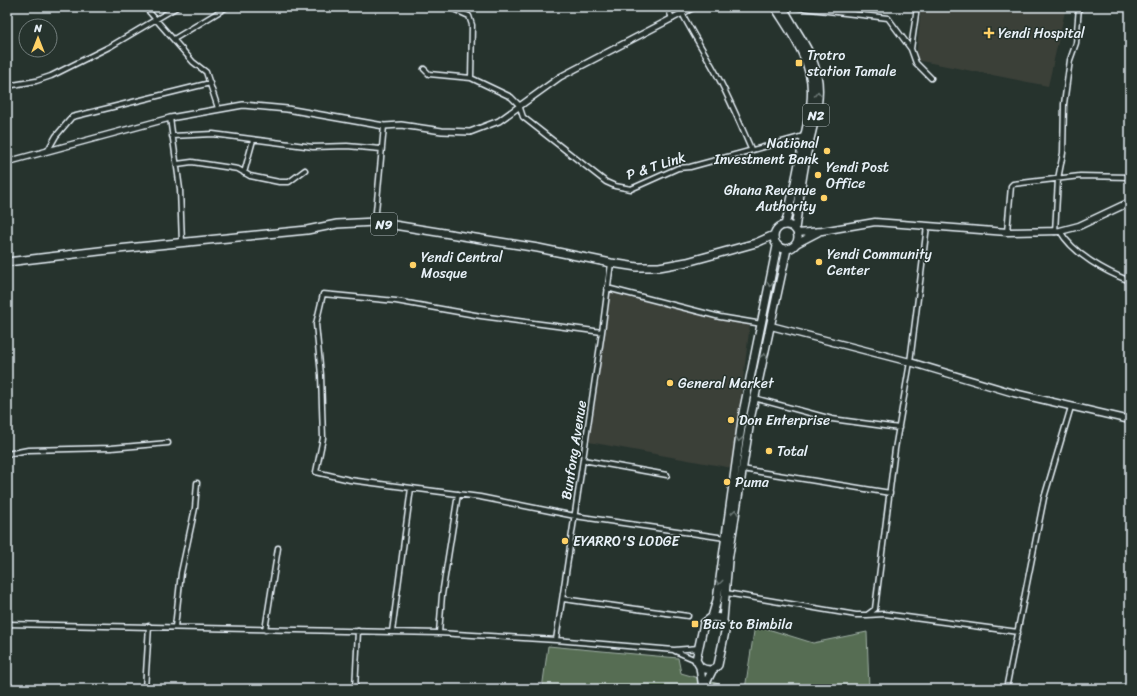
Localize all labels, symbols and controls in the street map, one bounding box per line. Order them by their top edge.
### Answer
north arrow [18,18,58,58]
text: N [33,19,42,38]
place label: Yendi Hospital [998,21,1086,46]
marker: Yendi Hospital [983,27,995,39]
place label: Trotro station Tamale [806,43,897,84]
marker: Trotro station Tamale [794,58,804,68]
one-way arrow [814,91,822,97]
road number: N2 [803,104,829,126]
place label: National Investment Bank [713,131,820,172]
street label: P & T Link [623,145,689,187]
marker: National Investment Bank [822,146,832,156]
place label: Yendi Post Office [826,155,889,196]
marker: Yendi Post Office [813,170,823,180]
place label: Ghana Revenue Authority [724,178,817,219]
marker: Ghana Revenue Authority [819,193,829,203]
road number: N9 [371,213,397,235]
place label: Yendi Community Center [827,242,933,283]
place label: Yendi Central Mosque [421,245,504,286]
marker: Yendi Community Center [814,257,824,267]
marker: Yendi Central Mosque [408,260,418,270]
one-way arrow [766,281,774,287]
one-way arrow [759,353,767,359]
place label: General Market [678,371,775,396]
marker: General Market [665,378,675,388]
street label: Bunfong Avenue [554,399,594,501]
place label: Don Enterprise [739,408,830,433]
marker: Don Enterprise [726,415,736,425]
one-way arrow [735,436,744,442]
place label: Total [777,439,809,464]
marker: Total [764,446,774,456]
place label: Puma [735,470,770,495]
marker: Puma [722,477,732,487]
one-way arrow [730,509,739,515]
place label: EYARRO'S LODGE [573,529,680,554]
marker: EYARRO'S LODGE [560,536,570,546]
one-way arrow [715,579,724,585]
place label: Bus to Bimbila [703,612,793,637]
marker: Bus to Bimbila [690,619,700,629]

